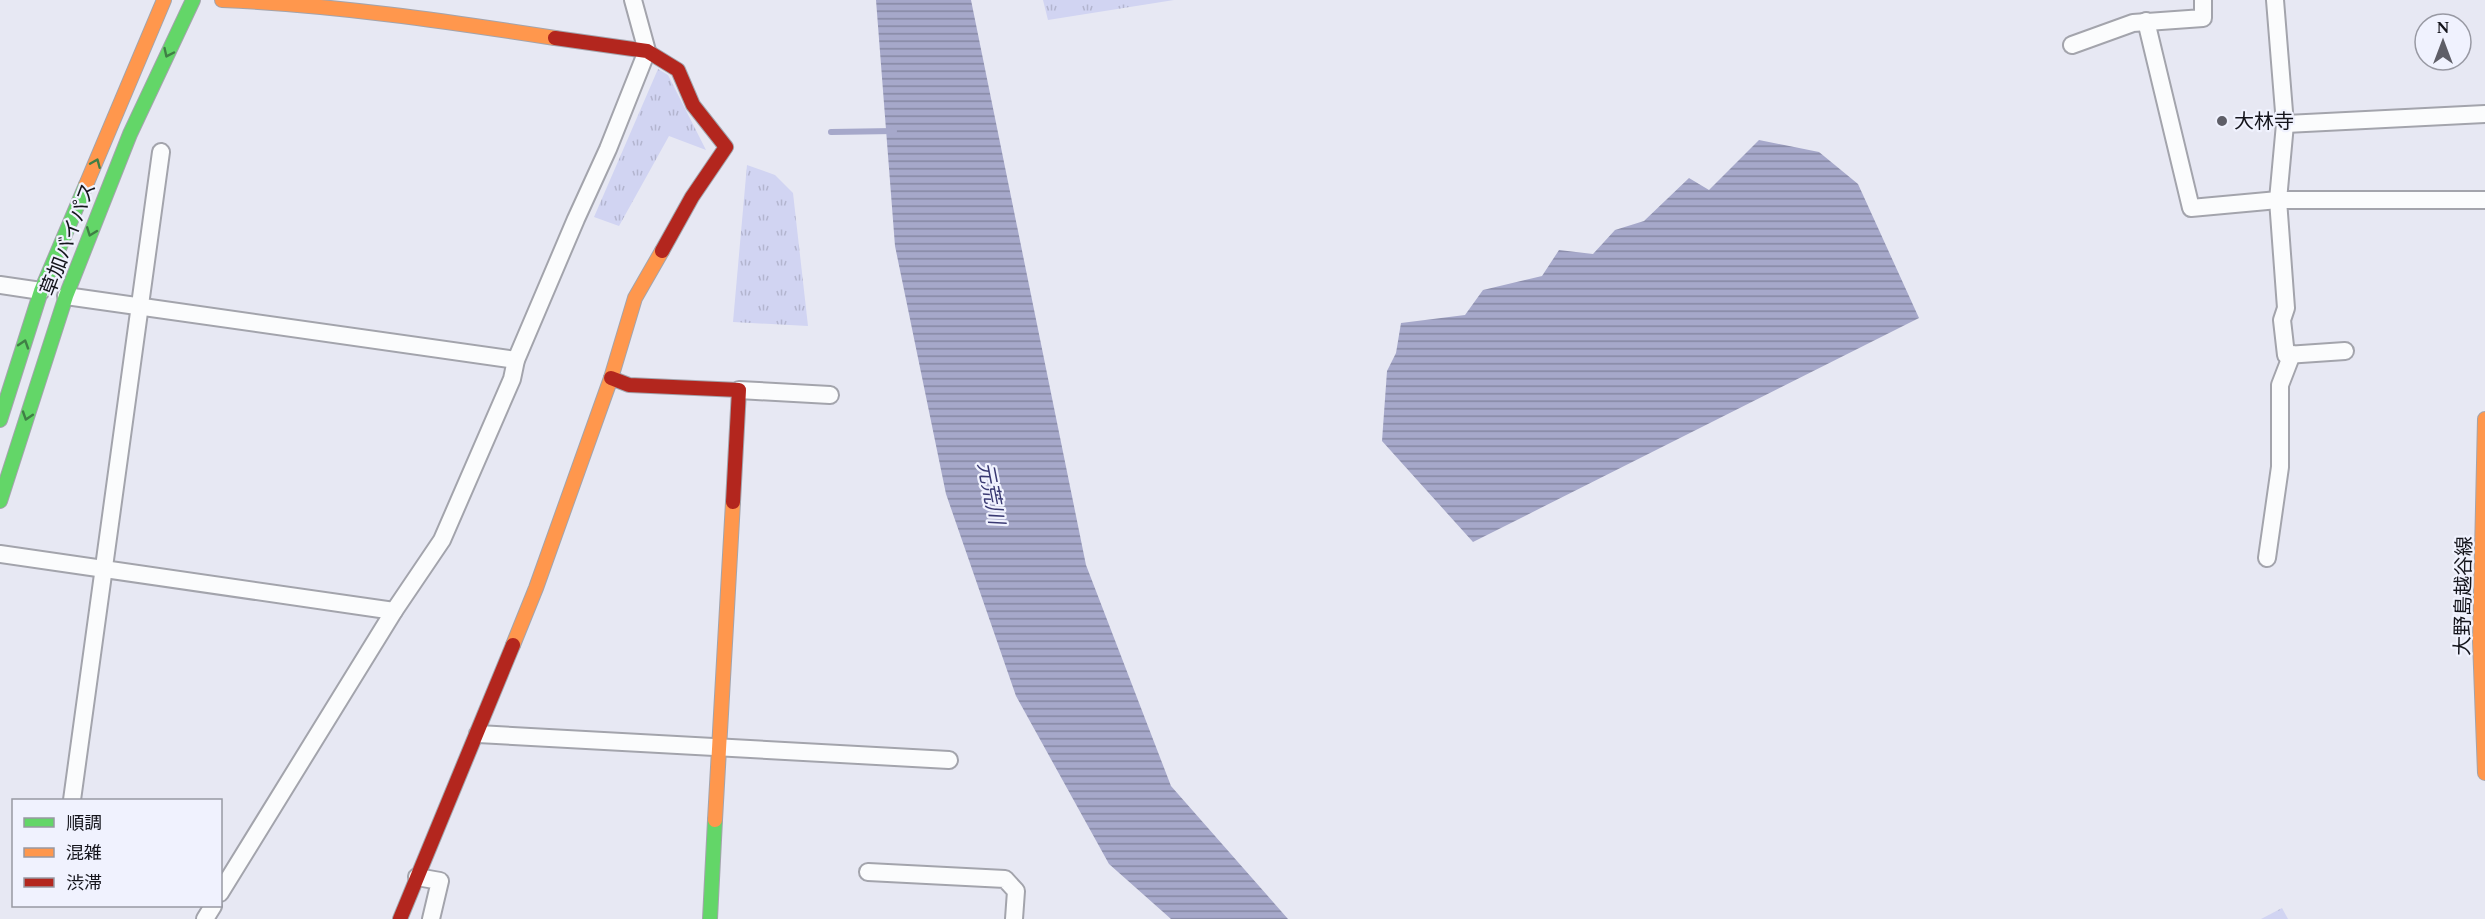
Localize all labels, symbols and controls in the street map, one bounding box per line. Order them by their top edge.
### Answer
north arrow [2413,12,2473,72]
text: N [2436,16,2450,40]
one-way arrow [163,46,175,57]
place label: 大林寺 [2234,107,2294,137]
marker: 大林寺 [2215,114,2229,128]
one-way arrow [88,158,100,169]
street label: 草加バイパス [33,178,104,301]
one-way arrow [86,226,99,237]
one-way arrow [17,339,29,350]
one-way arrow [22,410,34,421]
water label: 元荒川 [968,459,1012,529]
street label: 大野島越谷線 [2448,536,2480,656]
legend [12,799,222,907]
text: 順調 [66,810,102,837]
text: 混雑 [66,840,102,867]
text: 渋滞 [66,870,102,897]

